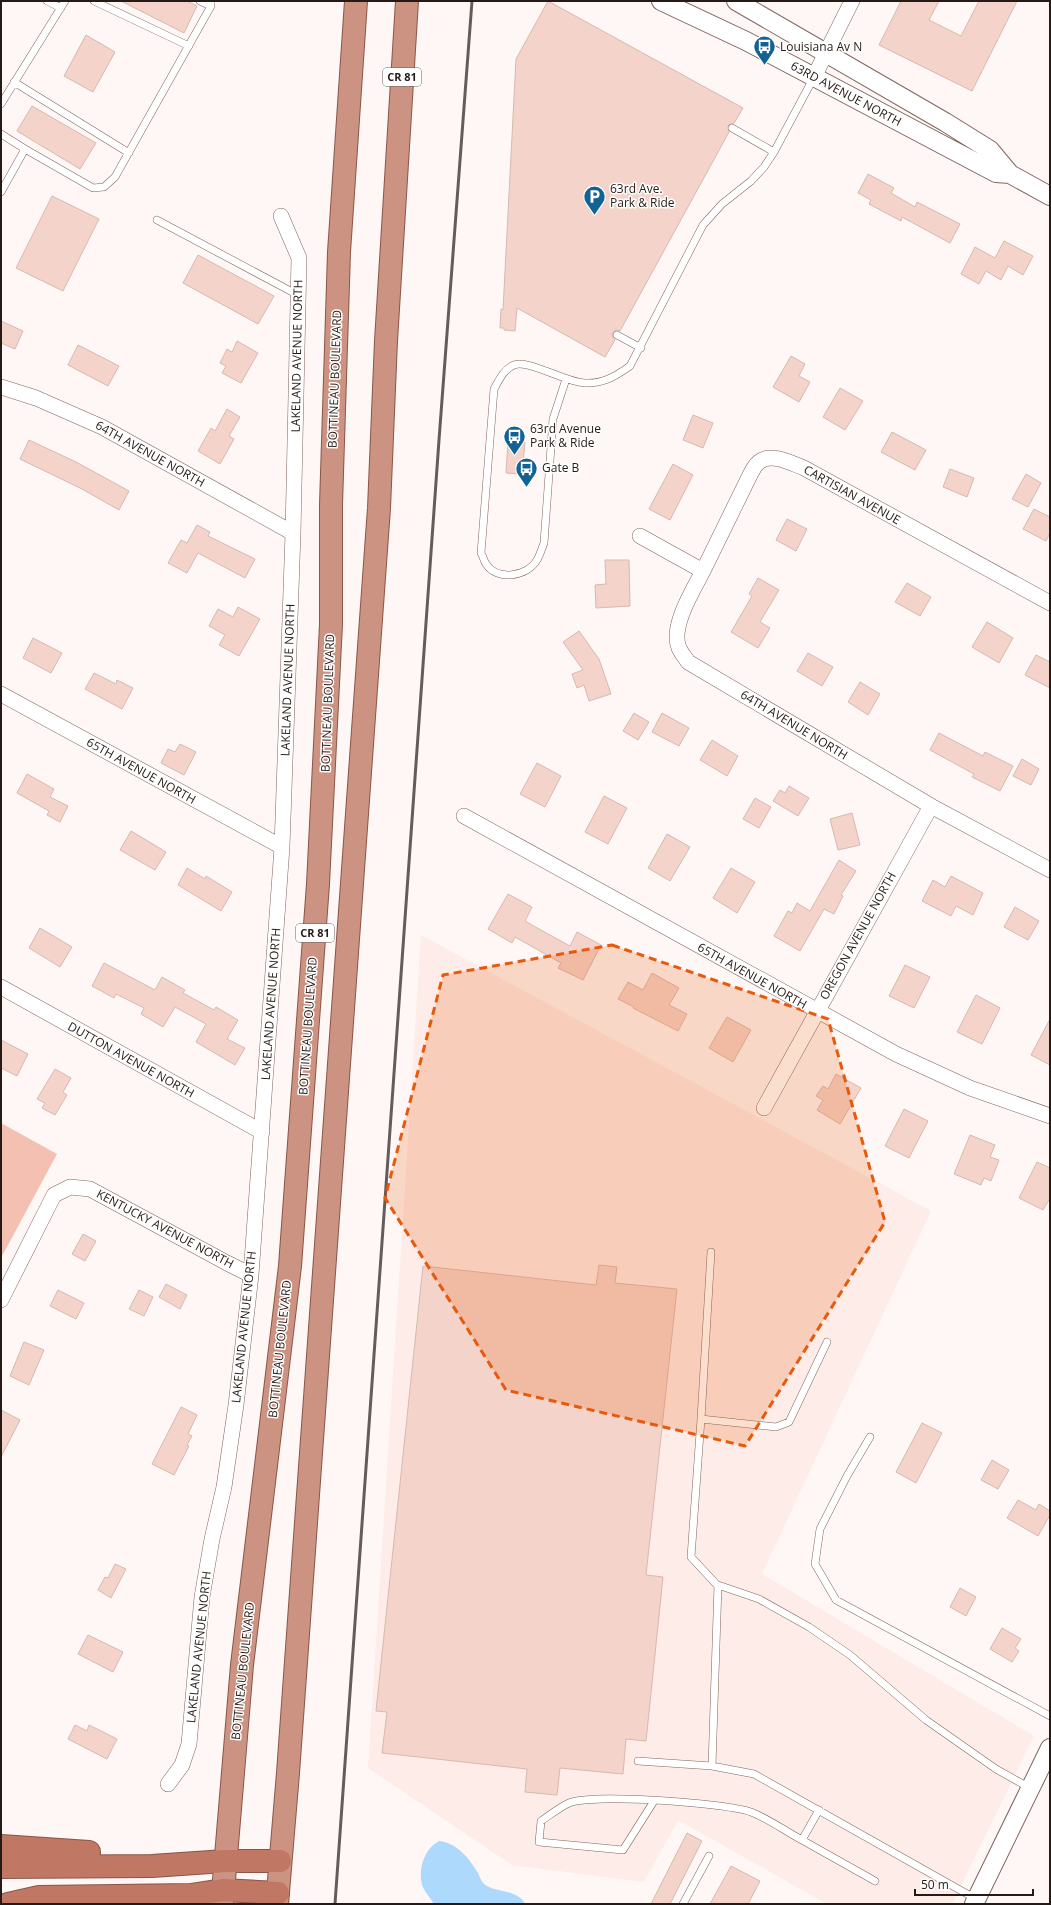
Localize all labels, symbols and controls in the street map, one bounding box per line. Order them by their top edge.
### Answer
bus stop icon: Louisiana Av N [752,34,778,67]
place label: Louisiana Av N [780,38,862,55]
street label: 63RD AVENUE NORTH [788,57,905,130]
road number: CR 81 [383,68,421,86]
place label: 63rd Ave. Park & Ride [610,180,675,211]
parking icon: 63rd Ave. Park & Ride [582,183,608,216]
street label: LAKELAND AVENUE NORTH [287,279,306,433]
street label: BOTTINEAU BOULEVARD [324,310,345,448]
street label: 64TH AVENUE NORTH [93,416,208,491]
place label: 63rd Avenue Park & Ride [530,420,601,451]
bus stop icon: 63rd Avenue Park & Ride [502,423,528,456]
bus stop icon: Gate B [513,455,539,488]
place label: Gate B [542,459,580,476]
street label: CARTISIAN AVENUE [801,461,904,528]
street label: LAKELAND AVENUE NORTH [276,603,299,757]
street label: BOTTINEAU BOULEVARD [317,634,338,772]
street label: 64TH AVENUE NORTH [737,686,851,763]
street label: 65TH AVENUE NORTH [84,733,199,808]
street label: OREGON AVENUE NORTH [815,869,900,1003]
road number: CR 81 [296,924,334,942]
street label: LAKELAND AVENUE NORTH [257,927,284,1081]
street label: 65TH AVENUE NORTH [695,938,810,1013]
street label: BOTTINEAU BOULEVARD [294,956,321,1096]
street label: DUTTON AVENUE NORTH [65,1018,198,1102]
street label: KENTUCKY AVENUE NORTH [94,1185,237,1272]
street label: LAKELAND AVENUE NORTH [227,1250,260,1404]
street label: BOTTINEAU BOULEVARD [264,1279,295,1419]
street label: LAKELAND AVENUE NORTH [182,1570,215,1724]
street label: BOTTINEAU BOULEVARD [227,1601,258,1741]
scale bar [915,1871,1033,1897]
text: 50 m [921,1876,949,1893]

